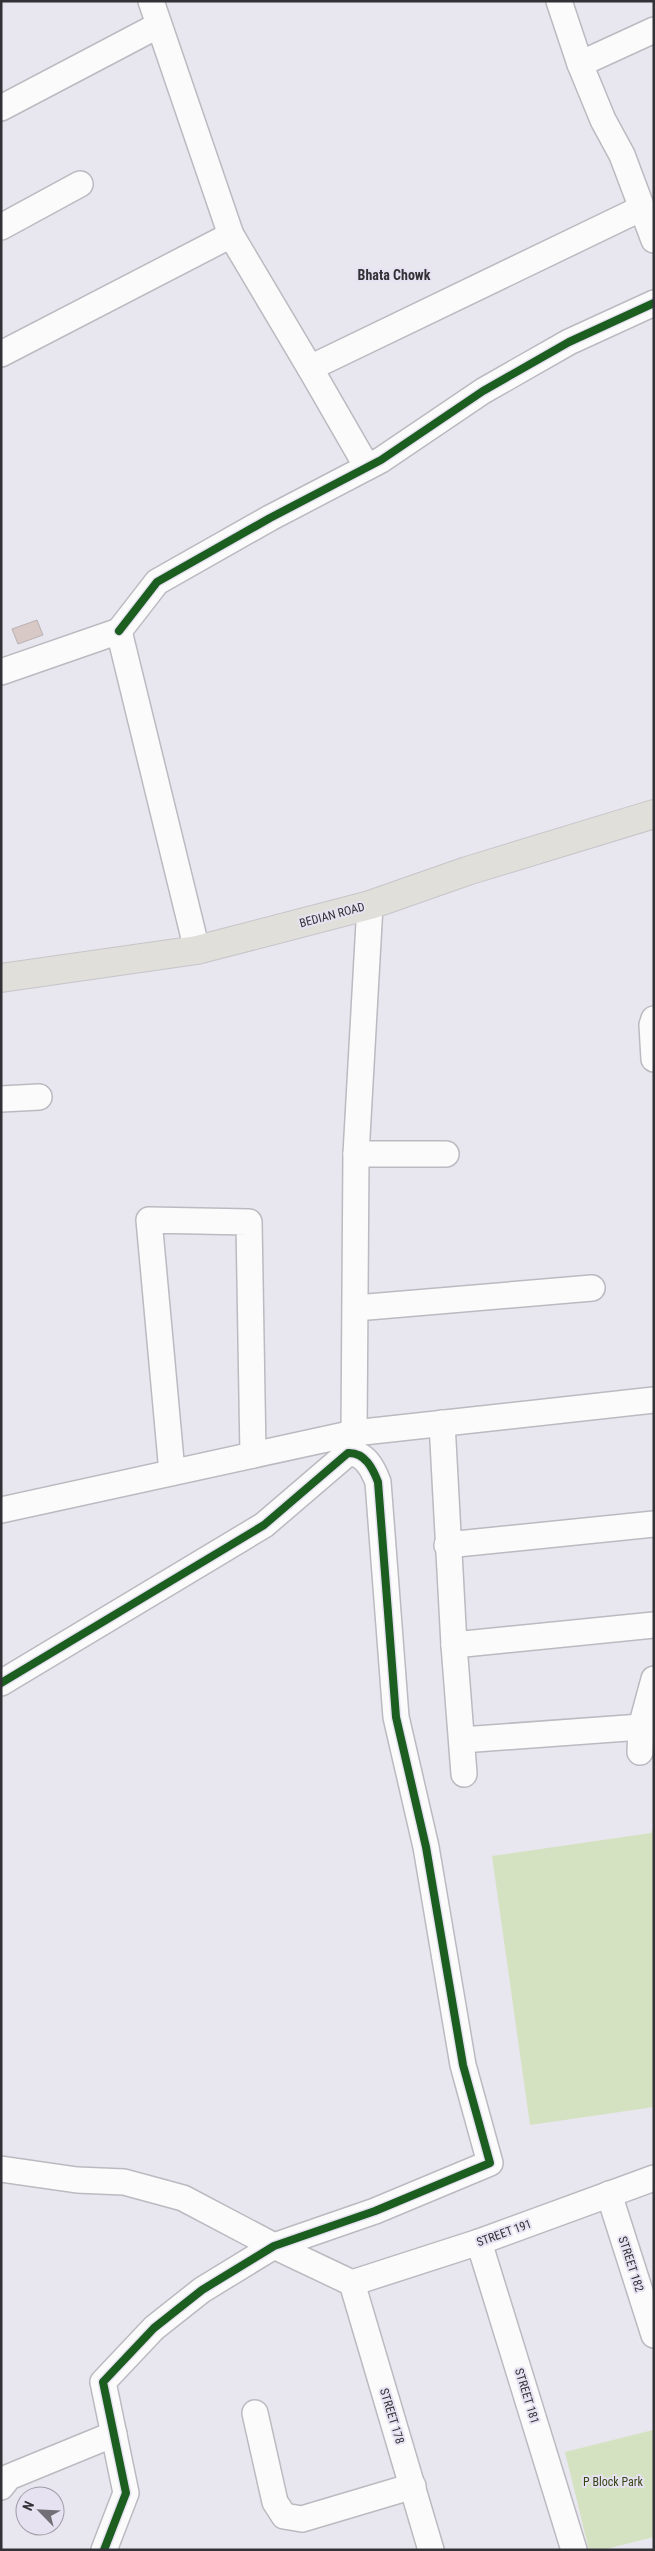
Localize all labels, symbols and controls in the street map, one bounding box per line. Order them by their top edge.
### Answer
district label: Bhata Chowk [358,267,431,283]
street label: BEDIAN ROAD [298,900,366,930]
street label: STREET 191 [475,2217,533,2249]
street label: STREET 182 [615,2235,647,2294]
street label: STREET 181 [512,2366,542,2426]
street label: STREET 178 [377,2386,407,2446]
park label: P Block Park [583,2475,644,2489]
north arrow [15,2486,65,2536]
text: N [19,2499,37,2513]

